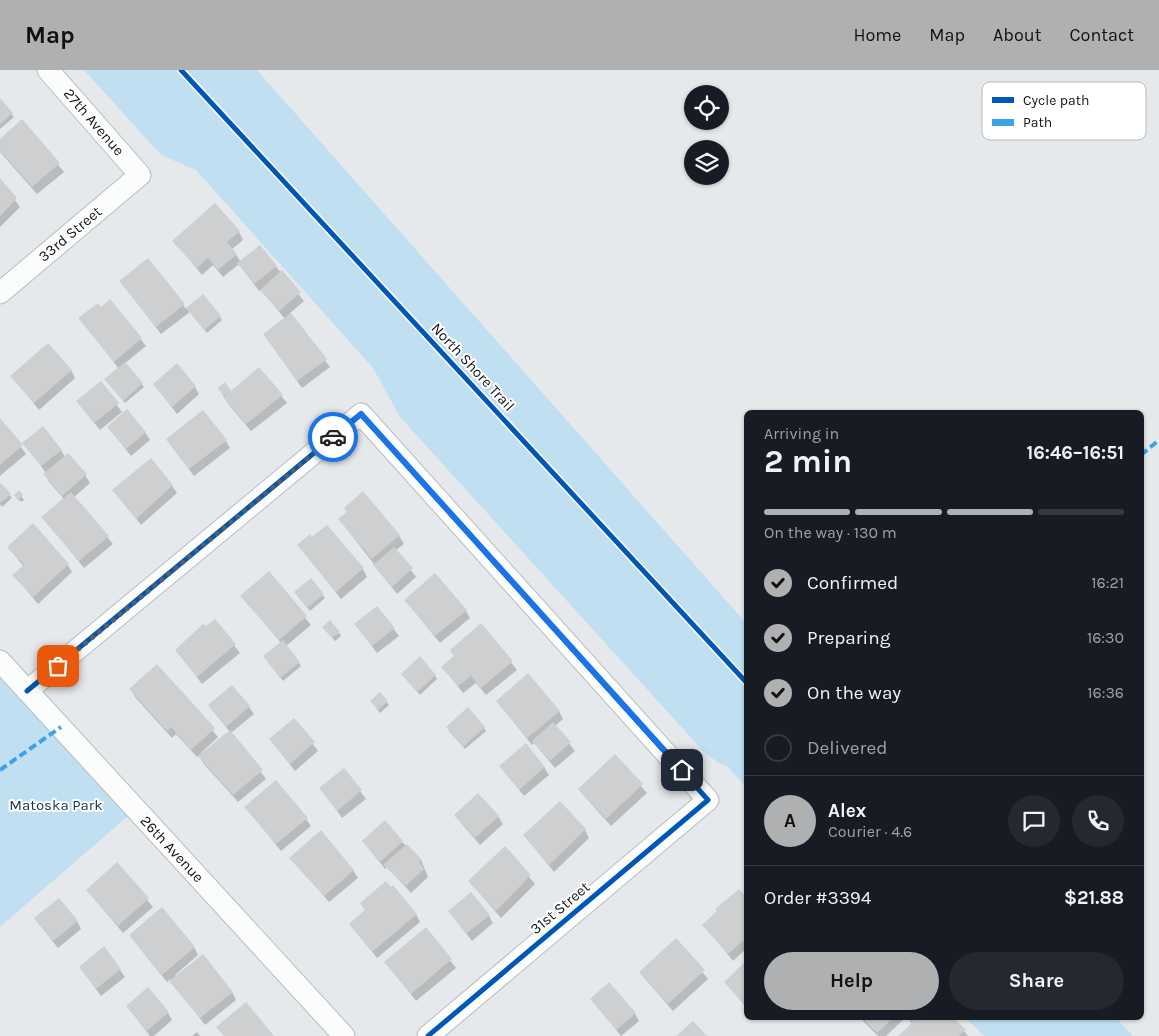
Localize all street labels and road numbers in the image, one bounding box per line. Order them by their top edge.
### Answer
street label: 27th Avenue [60,85,128,159]
street label: 33rd Street [35,202,105,266]
street label: North Shore Trail [428,319,518,415]
street label: 26th Avenue [136,812,208,886]
street label: 31st Street [527,878,594,938]

